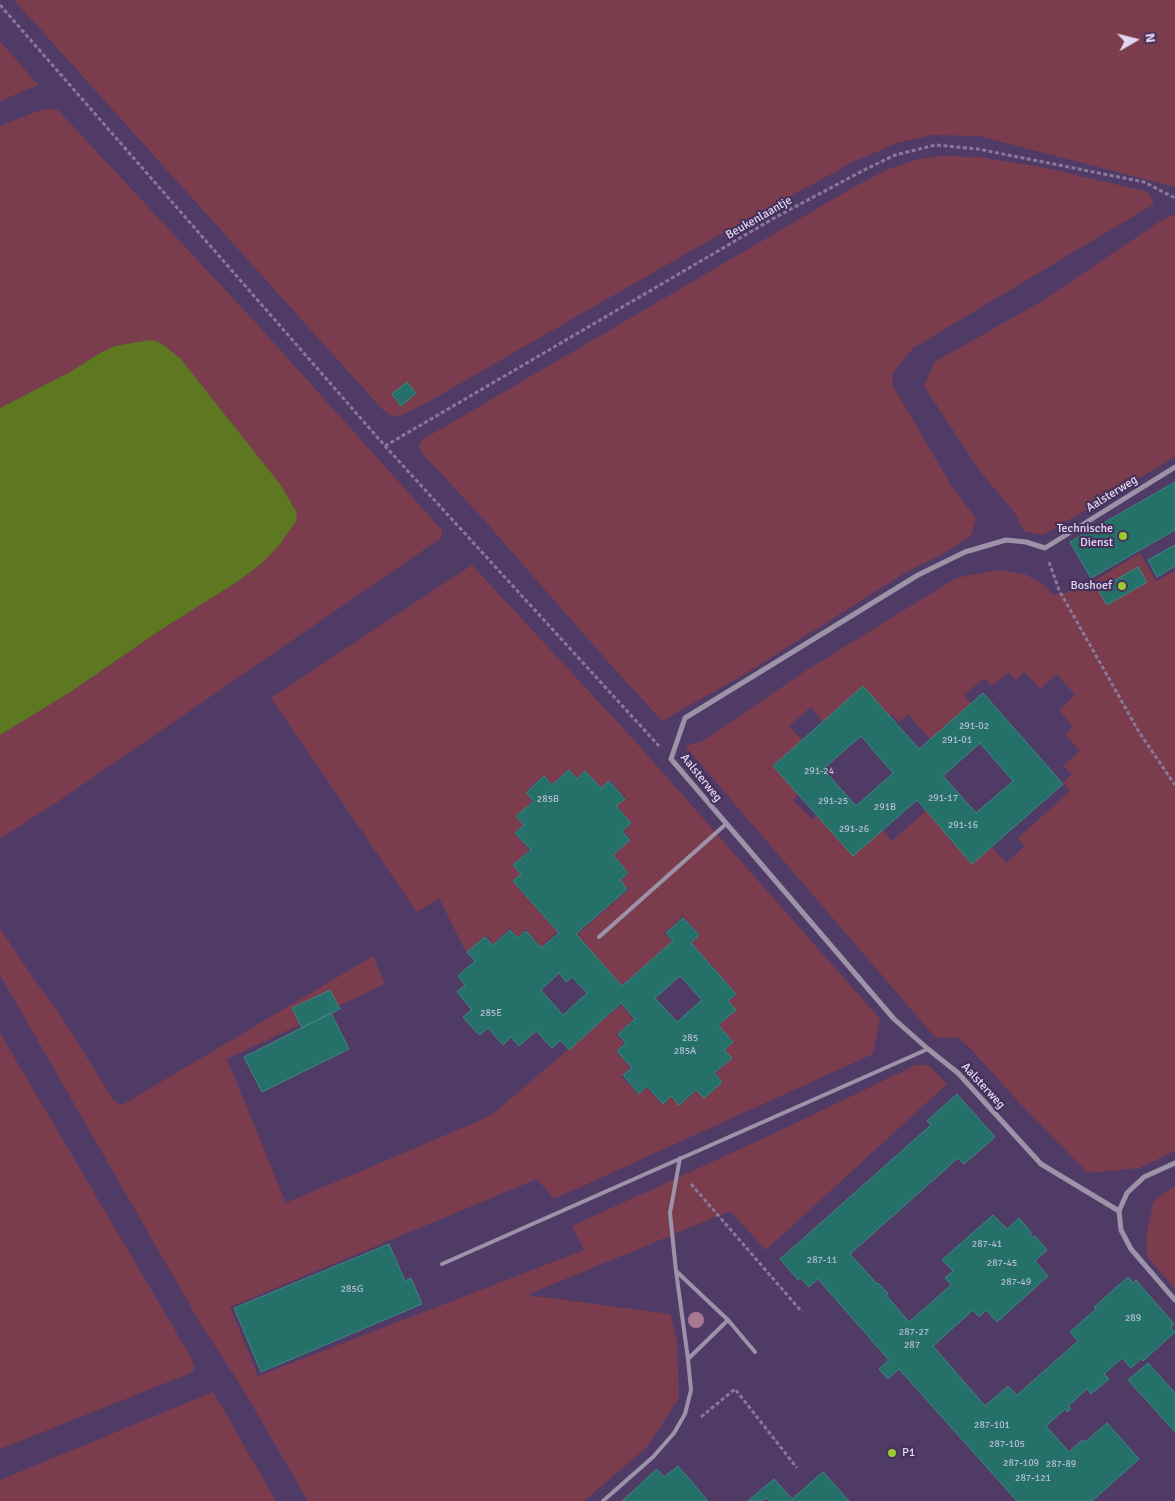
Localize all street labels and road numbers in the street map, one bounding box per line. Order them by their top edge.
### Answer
street label: Beukenlaantje [723,193,795,243]
street label: Aalsterweg [1084,473,1140,515]
street label: Aalsterweg [677,751,725,805]
street label: Aalsterweg [958,1060,1008,1112]

